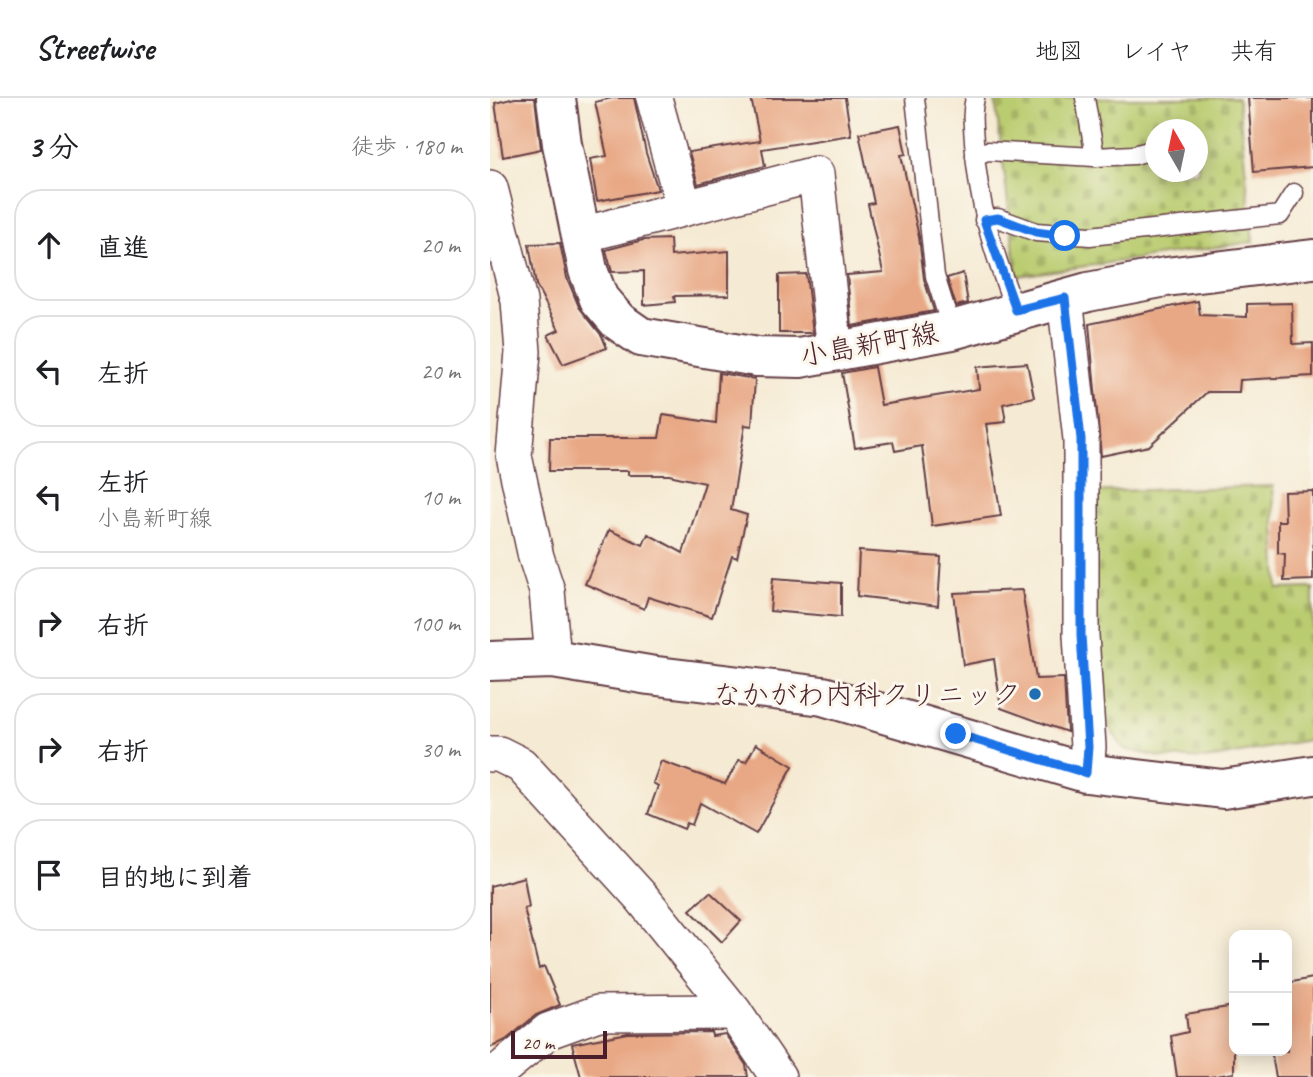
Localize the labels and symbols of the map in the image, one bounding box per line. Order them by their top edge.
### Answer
north arrow [1145,119,1208,182]
route start [1049,220,1080,251]
street label: 小島新町線 [797,315,941,373]
place label: なかがわ内科クリニック [713,677,1021,712]
marker: なかがわ内科クリニック [1027,686,1043,702]
route end [940,718,971,749]
scale bar [511,1028,607,1060]

